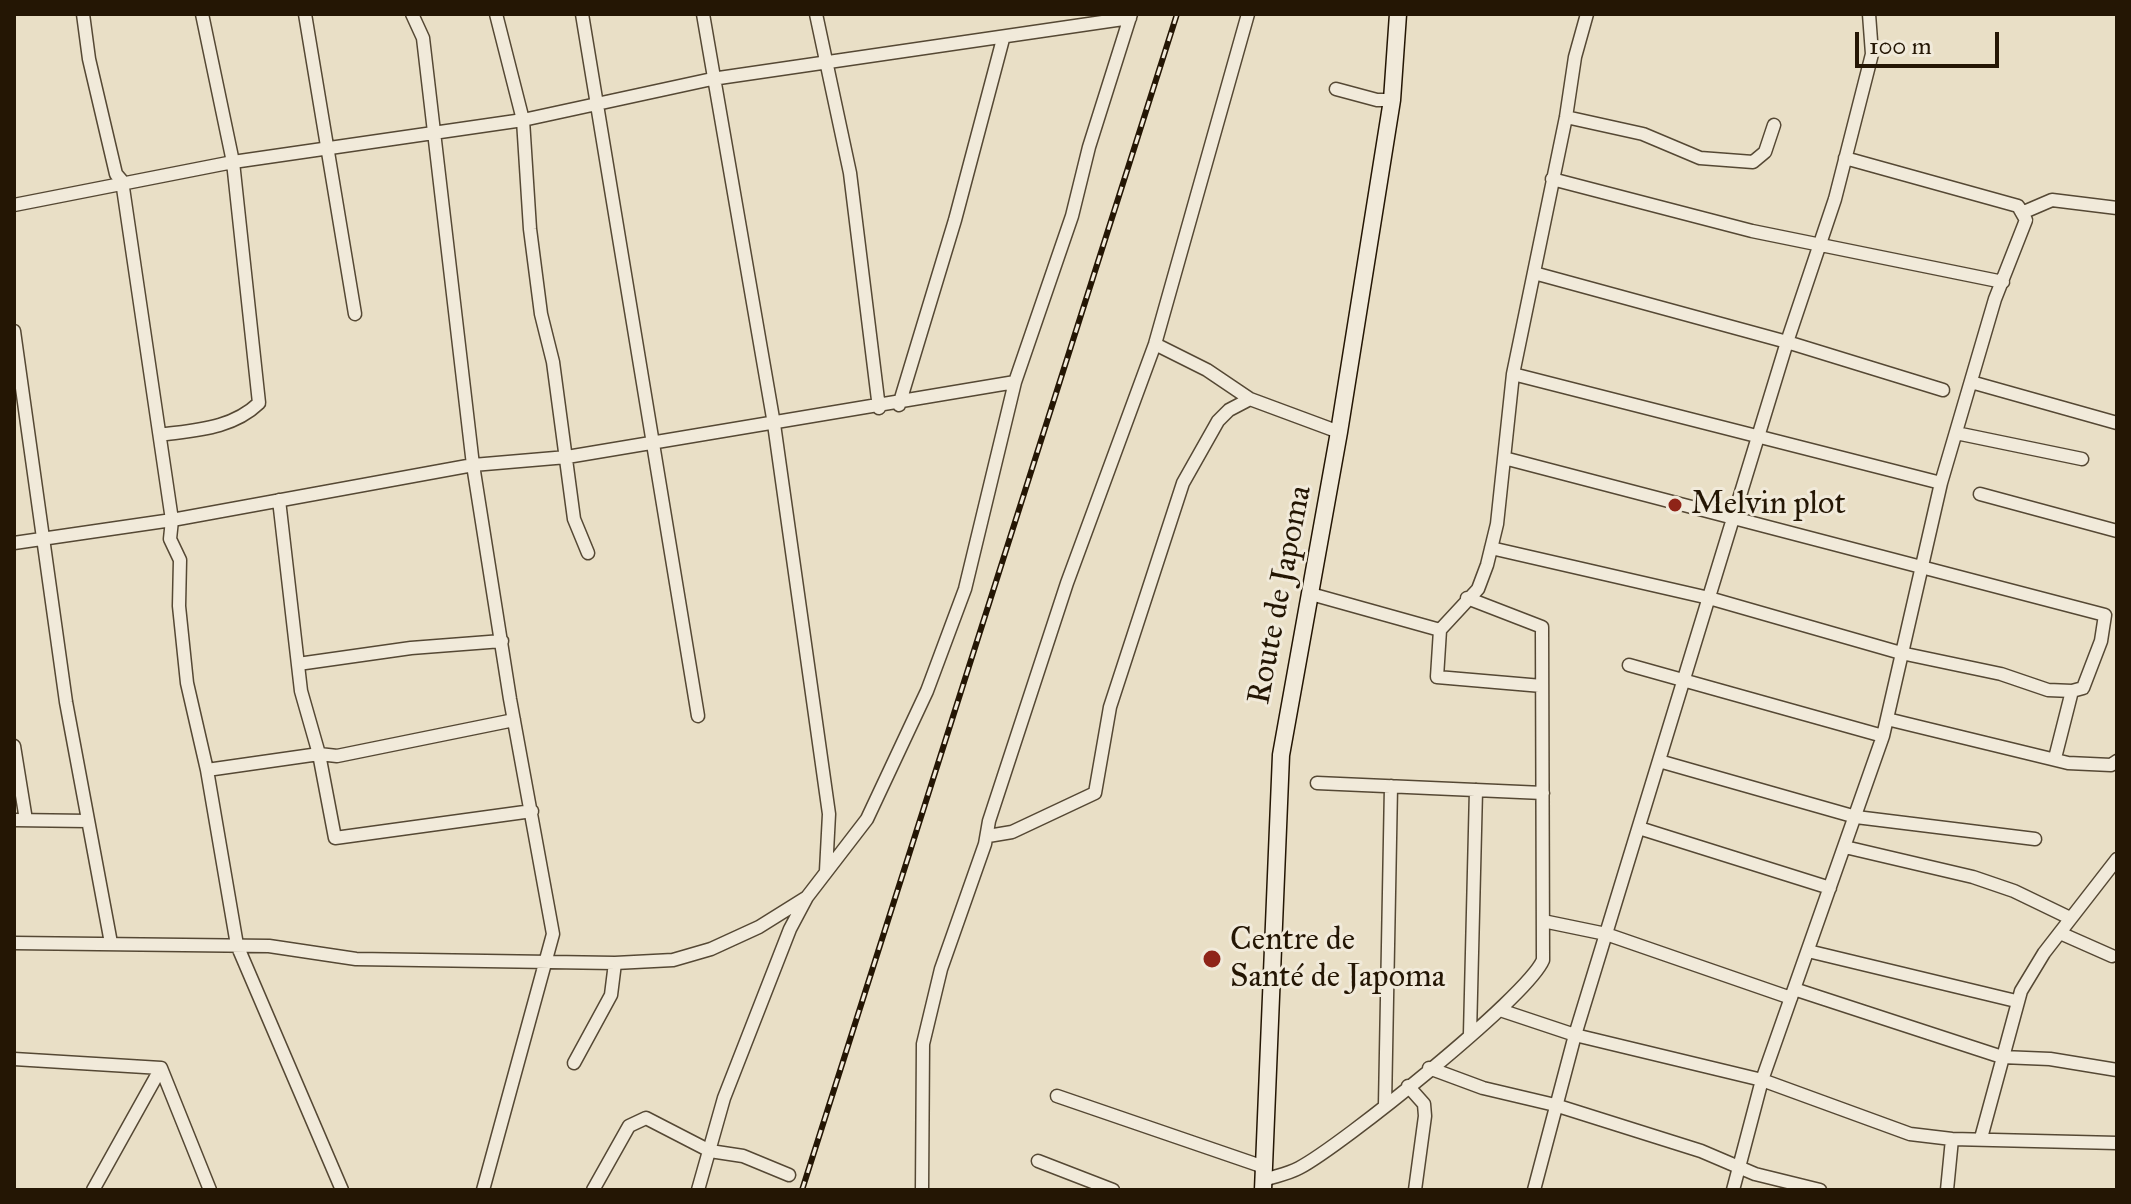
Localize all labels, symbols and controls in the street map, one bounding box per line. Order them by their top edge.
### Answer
scale bar [1859,16,2003,66]
text: 100 m [1869,31,1932,61]
street label: Route de Japoma [1241,482,1321,708]
place label: Melvin plot [1691,486,1846,524]
marker: Melvin plot [1666,496,1684,514]
place label: Centre de Santé de Japoma [1230,922,1445,997]
marker: Centre de Santé de Japoma [1201,948,1223,970]

